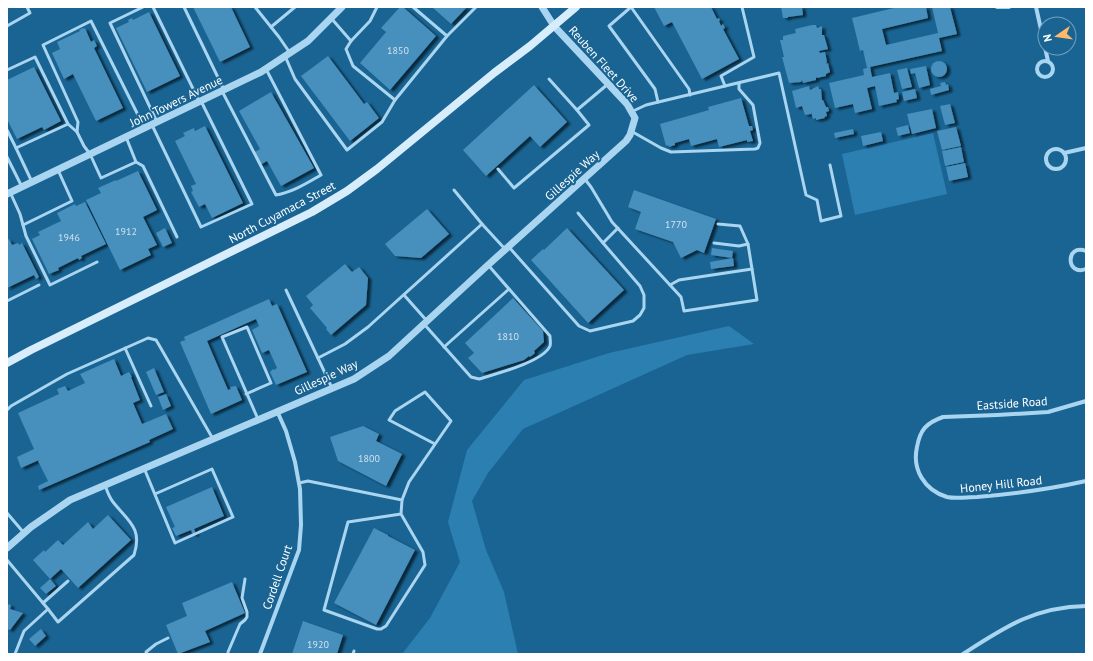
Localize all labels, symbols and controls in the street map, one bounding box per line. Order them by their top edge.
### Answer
north arrow [1037,16,1077,56]
street label: Reuben Fleet Drive [566,23,642,105]
text: N [1040,33,1055,43]
house number: 1850 [387,44,409,57]
street label: John Towers Avenue [126,72,225,130]
street label: Gillespie Way [542,146,603,203]
street label: North Cuyamaca Street [226,178,338,246]
house number: 1770 [665,218,687,231]
house number: 1912 [115,225,137,238]
house number: 1946 [58,231,80,244]
house number: 1810 [497,330,519,343]
street label: Gillespie Way [292,356,361,398]
street label: Eastside Road [976,393,1048,413]
house number: 1800 [358,452,380,465]
street label: Honey Hill Road [959,472,1043,496]
street label: Cordell Court [259,543,295,611]
house number: 1920 [307,638,329,651]

